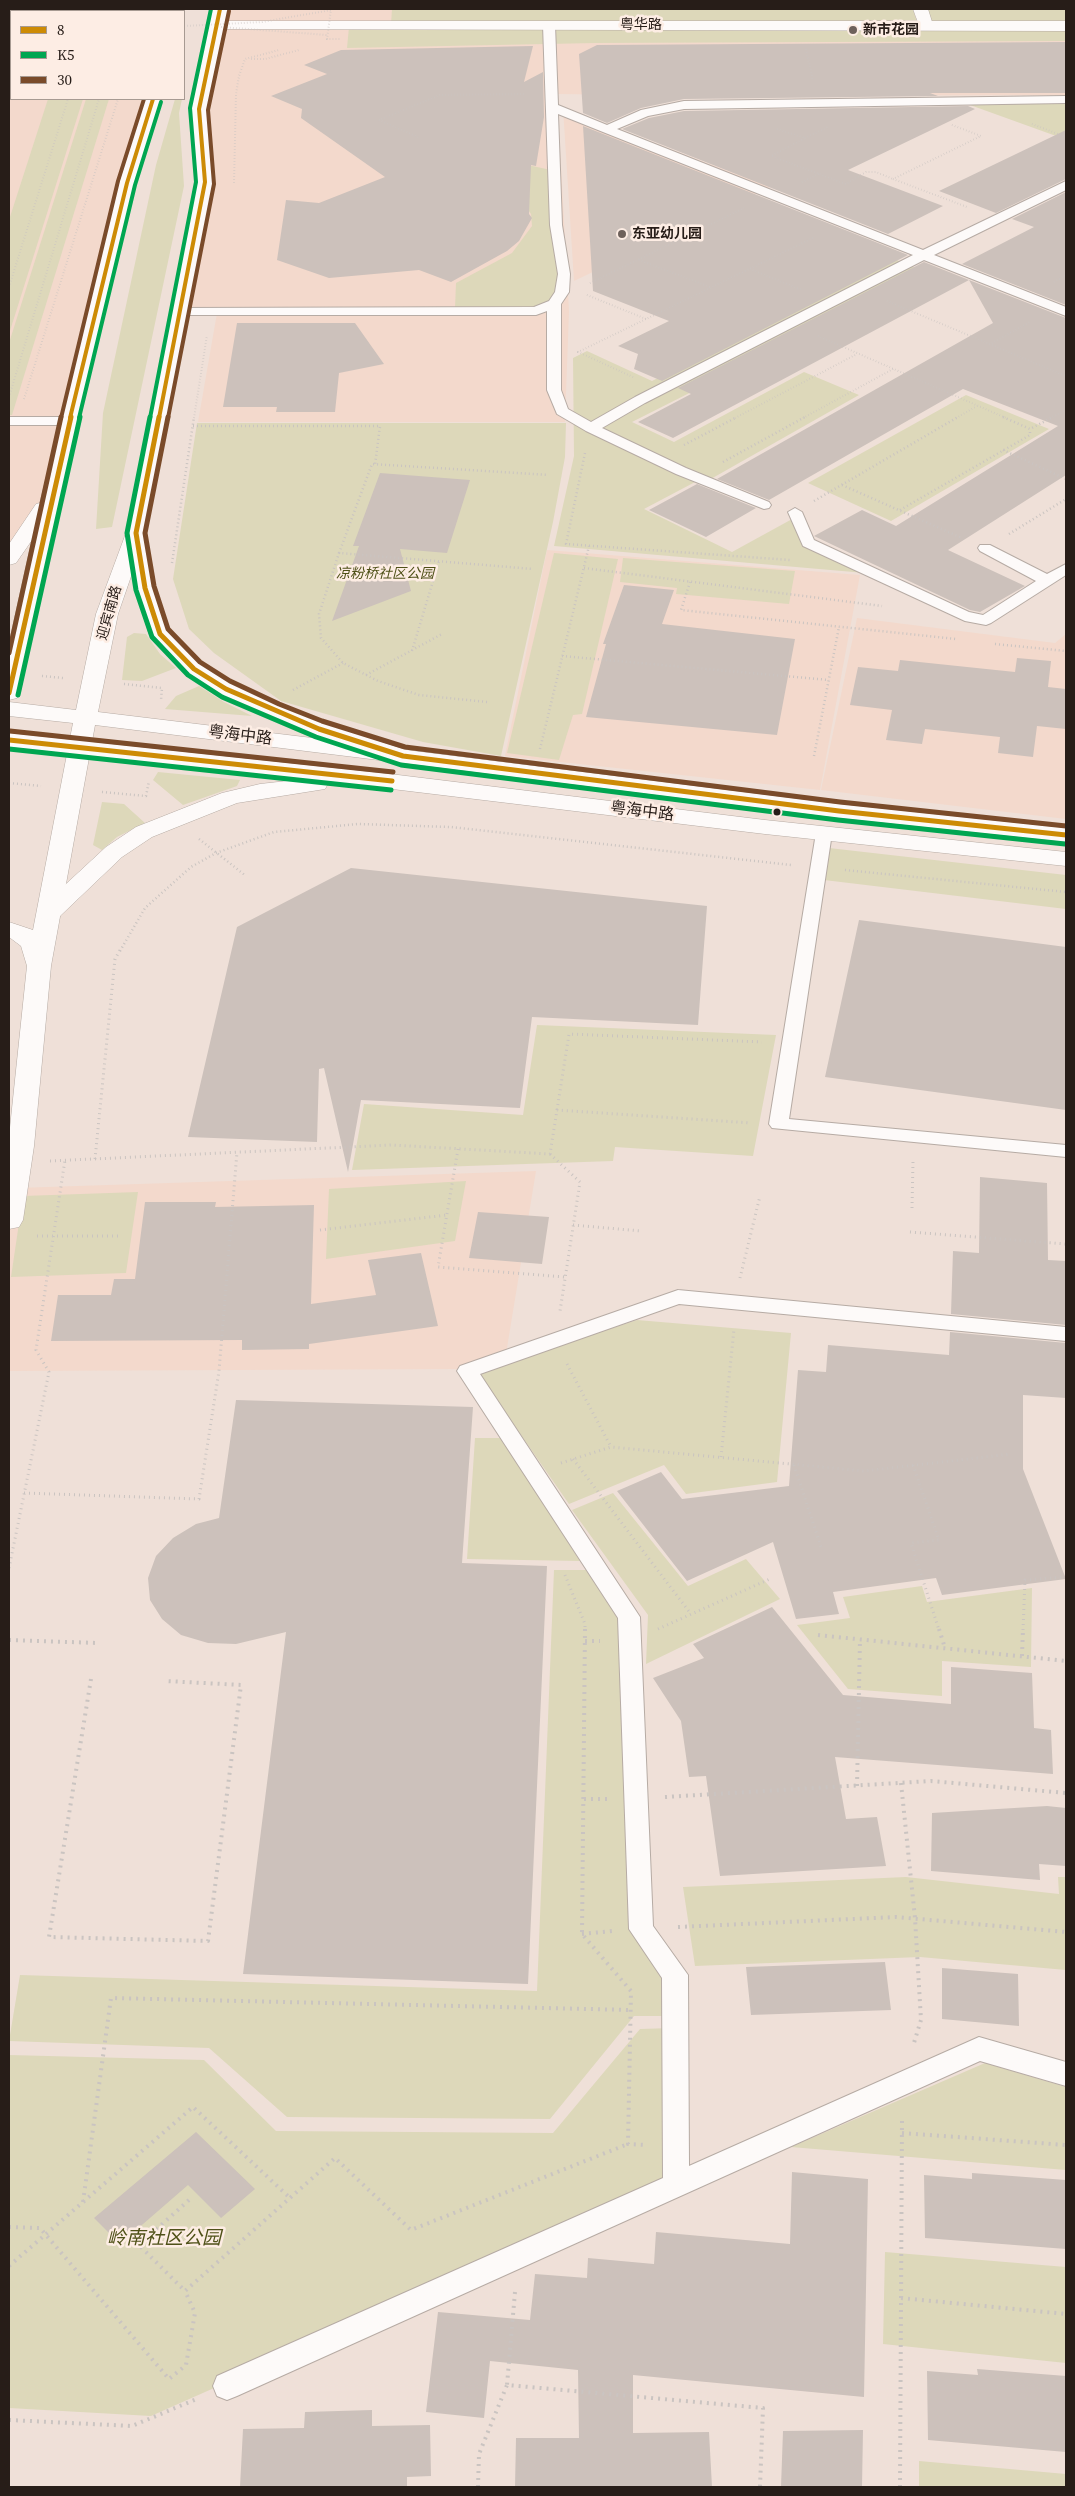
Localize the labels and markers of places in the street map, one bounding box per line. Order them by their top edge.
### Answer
place label: 新市花园 [863,22,919,38]
marker: 新市花园 [847,24,859,36]
place label: 东亚幼儿园 [632,226,702,242]
marker: 东亚幼儿园 [616,228,628,240]
unlabelled marker [772,807,782,817]

